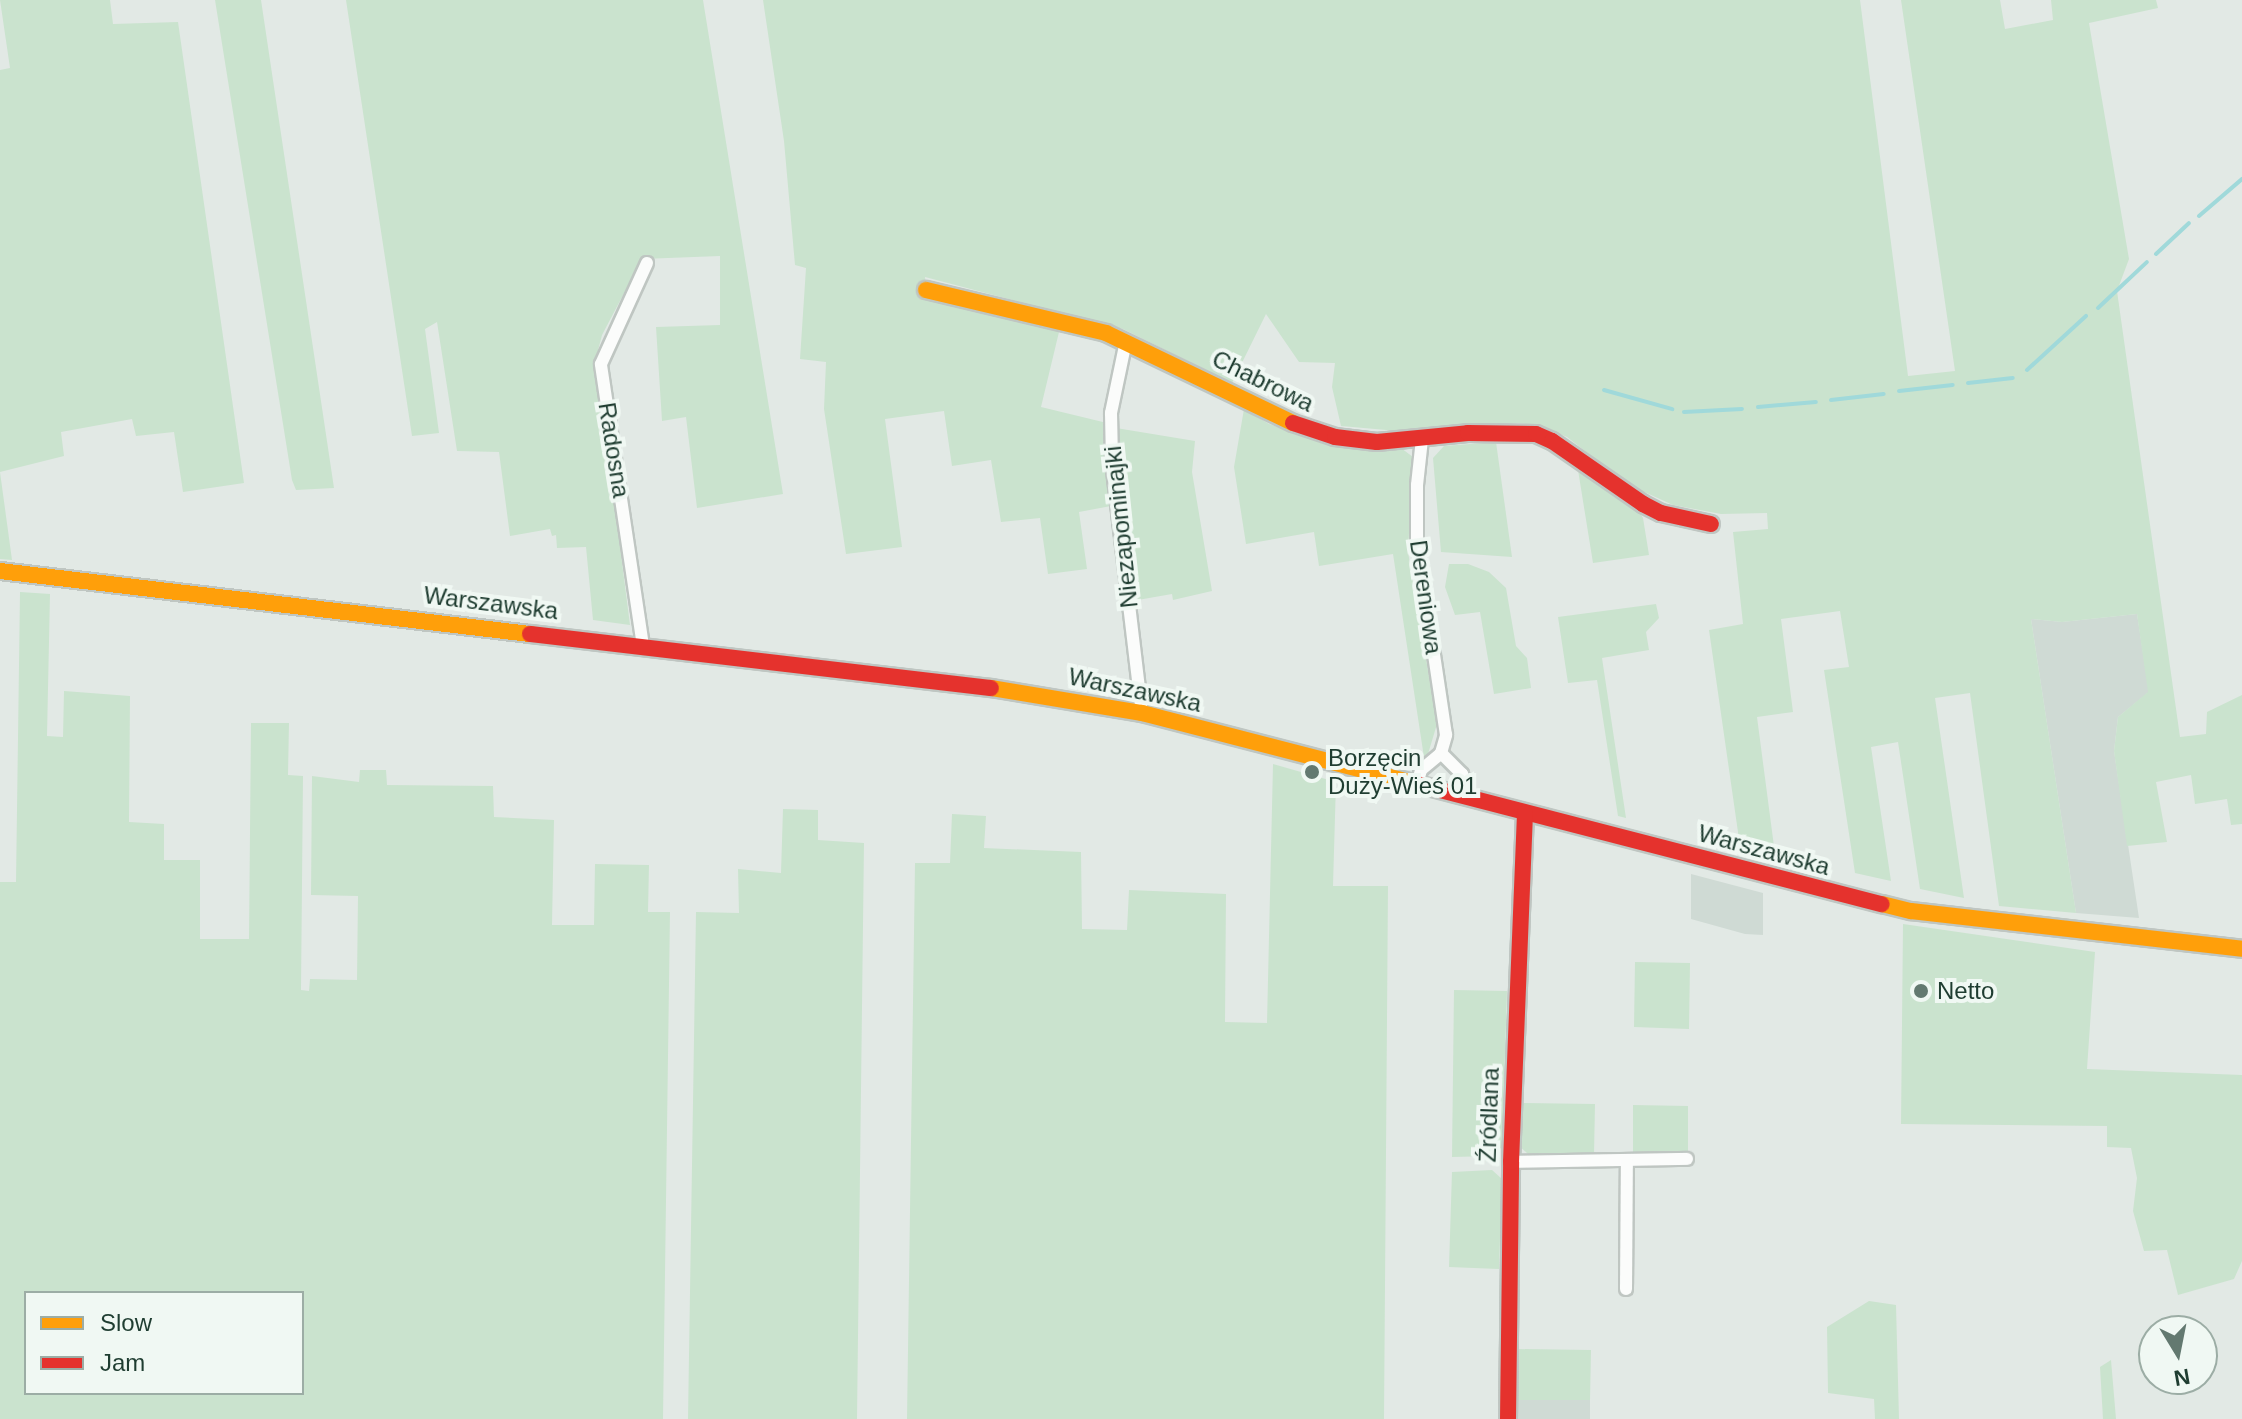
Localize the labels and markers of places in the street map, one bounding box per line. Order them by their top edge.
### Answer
place label: Borzęcin Duży-Wieś 01 [1328,744,1477,800]
marker: Borzęcin Duży-Wieś 01 [1303,763,1321,781]
place label: Netto [1937,977,1994,1005]
marker: Netto [1912,982,1930,1000]

